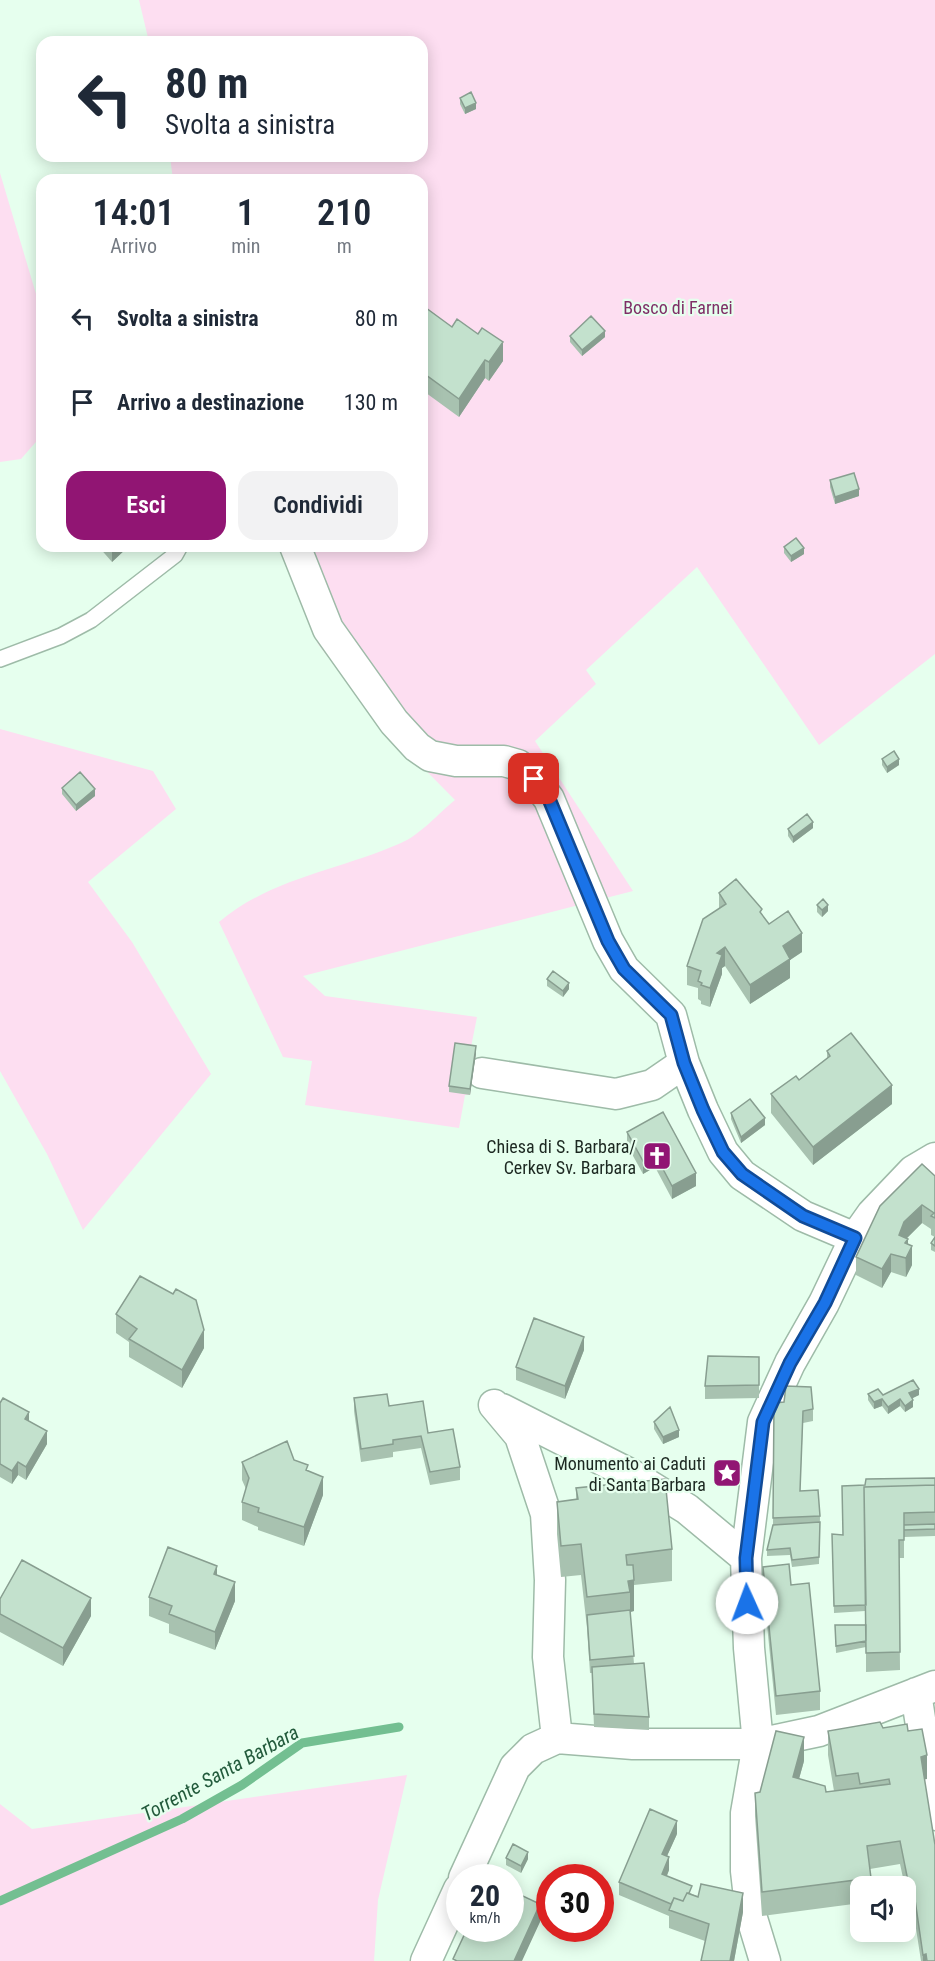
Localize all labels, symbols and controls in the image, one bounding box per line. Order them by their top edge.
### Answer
text: 80 m [165,59,248,108]
icon: left [66,60,144,138]
text: Svolta a sinistra [165,109,335,141]
text: 14:01 [93,192,175,234]
text: 1 [237,192,255,234]
text: 210 [317,192,371,234]
text: Arrivo [110,234,157,258]
text: min [231,234,260,258]
text: m [337,234,352,258]
park label: Bosco di Farnei [623,297,733,318]
icon: left [66,302,99,335]
text: Svolta a sinistra [117,306,259,331]
text: 80 m [355,306,398,331]
icon: arrive [66,386,99,419]
text: Arrivo a destinazione [117,390,304,415]
text: 130 m [344,390,398,415]
button: Esci [66,471,226,540]
button: Condividi [238,471,398,540]
pin [508,753,559,804]
icon: arrive [517,762,550,795]
place label: Chiesa di S. Barbara/ Cerkev Sv. Barbara [486,1136,636,1178]
church icon: Chiesa di S. Barbara/ Cerkev Sv. Barbara [641,1140,673,1172]
place label: Monumento ai Caduti di Santa Barbara [554,1453,706,1495]
place icon: Monumento ai Caduti di Santa Barbara [711,1457,743,1489]
position arrow [715,1571,779,1635]
water label: Torrente Santa Barbara [137,1720,303,1826]
speed limit sign: 30 [536,1864,614,1942]
map controls [850,1876,916,1942]
button: sound [850,1876,916,1942]
text: 20 [470,1878,500,1913]
text: km/h [470,1909,500,1927]

